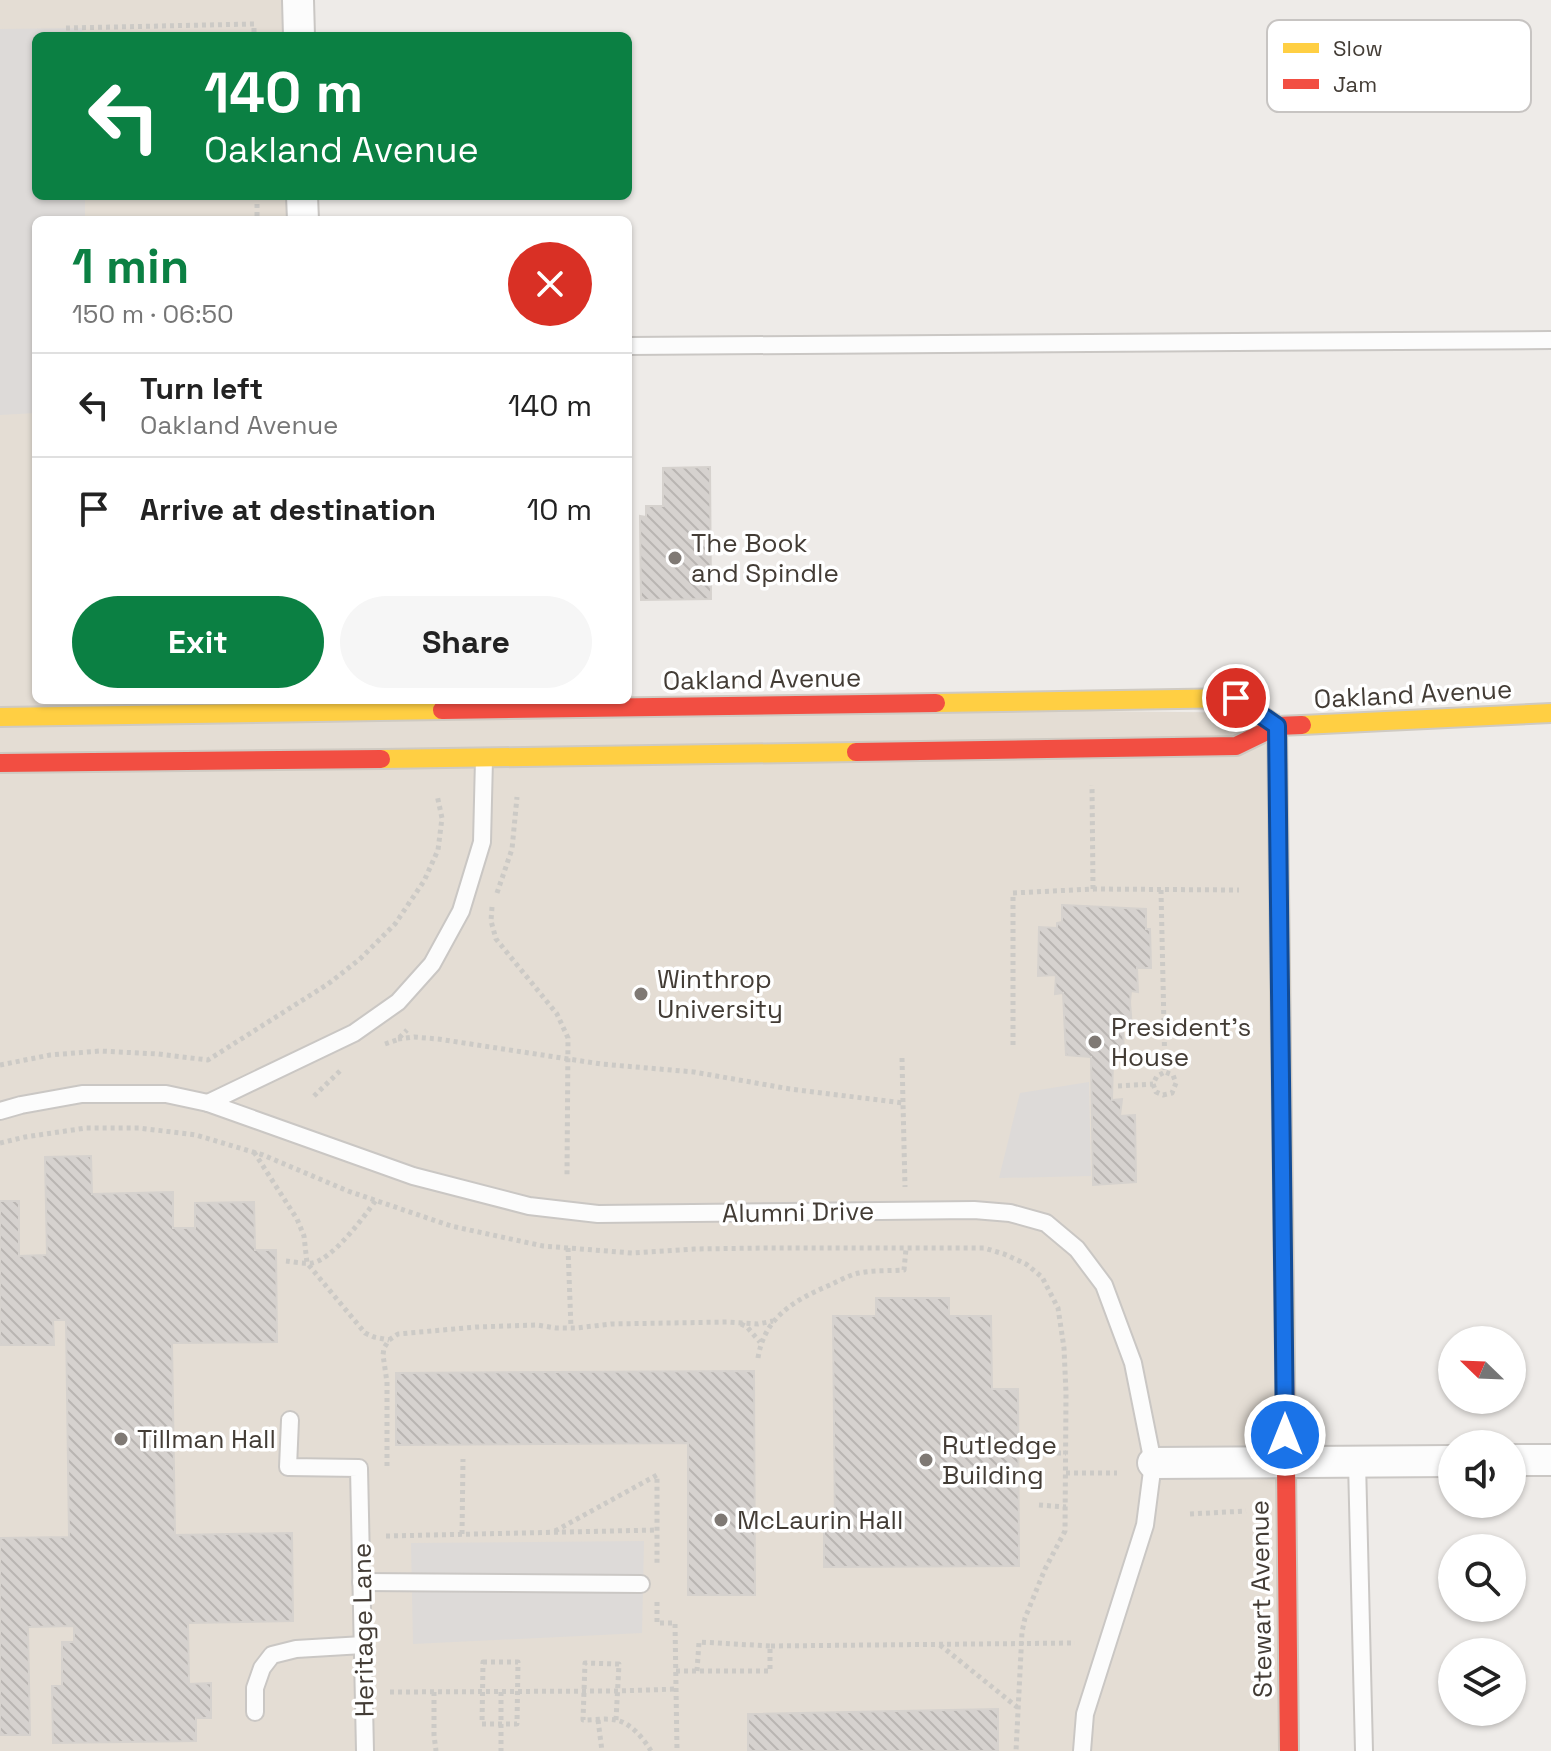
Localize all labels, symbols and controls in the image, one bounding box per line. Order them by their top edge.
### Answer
legend [1267,20,1531,112]
text: Slow [1333,34,1383,62]
text: 140 m [204,57,363,128]
icon: left [72,64,176,168]
text: Jam [1333,70,1377,98]
text: Oakland Avenue [204,127,479,173]
text: 1 min [72,236,189,297]
button: close [508,242,592,326]
text: 150 m · 06:50 [72,297,234,331]
text: Turn left [140,369,263,408]
icon: left [72,383,116,427]
text: 140 m [508,386,592,425]
text: Oakland Avenue [140,408,339,442]
icon: arrive [72,487,116,531]
text: Arrive at destination [140,490,436,529]
text: 10 m [527,490,592,529]
place label: The Book and Spindle [691,526,839,590]
marker: The Book and Spindle [666,549,684,567]
button: Exit [72,596,324,688]
button: Share [340,596,592,688]
street label: Oakland Avenue [662,660,862,698]
pin [1202,664,1270,732]
street label: Oakland Avenue [1313,672,1513,716]
icon: arrive [1214,676,1258,720]
place label: Winthrop University [657,962,783,1026]
marker: Winthrop University [632,985,650,1003]
place label: President's House [1111,1010,1251,1074]
marker: President's House [1086,1033,1104,1051]
street label: Alumni Drive [722,1194,874,1230]
north arrow [1438,1326,1526,1414]
map controls [1438,1326,1526,1726]
position arrow [1243,1393,1327,1477]
place label: Tillman Hall [137,1422,276,1456]
place label: Rutledge Building [942,1428,1057,1492]
marker: Tillman Hall [112,1430,130,1448]
button: sound [1438,1430,1526,1518]
marker: Rutledge Building [917,1451,935,1469]
street label: Stewart Avenue [1242,1500,1280,1698]
place label: McLaurin Hall [737,1503,903,1537]
marker: McLaurin Hall [712,1511,730,1529]
button: search [1438,1534,1526,1622]
street label: Heritage Lane [344,1543,382,1717]
button: layers [1438,1638,1526,1726]

